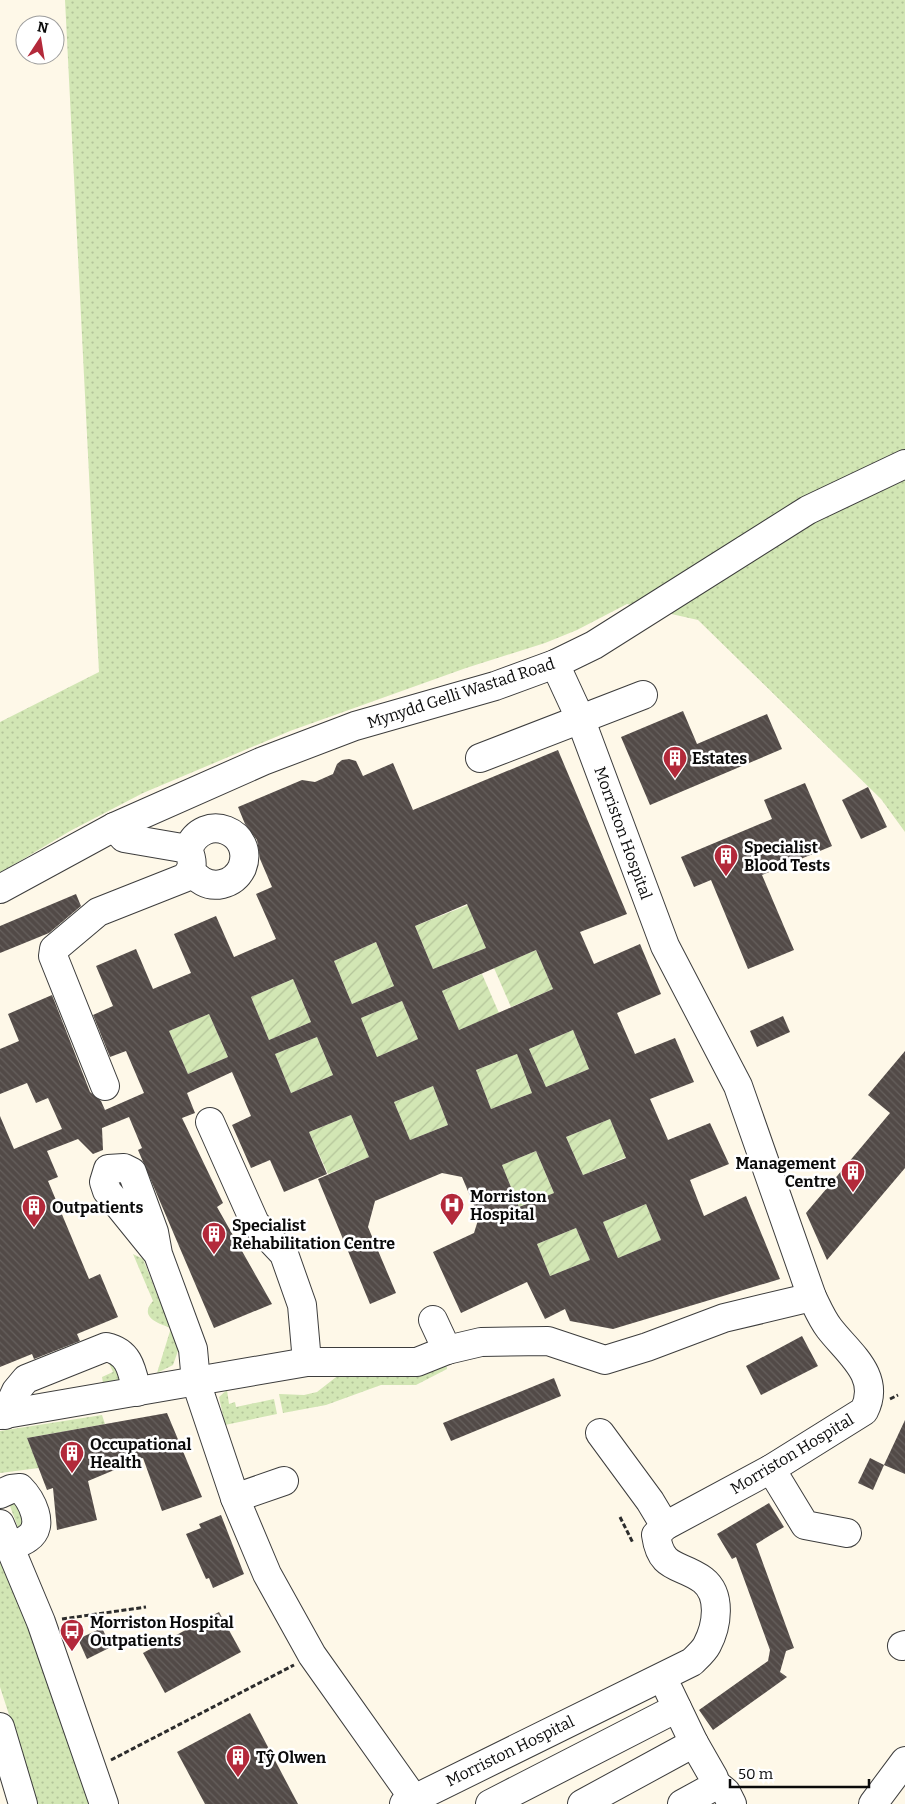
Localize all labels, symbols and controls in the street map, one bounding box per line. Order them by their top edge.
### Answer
north arrow [15,15,65,65]
text: N [36,18,50,37]
street label: Mynydd Gelli Wastad Road [365,654,558,732]
building icon: Estates [662,745,688,779]
place label: Estates [692,749,747,768]
street label: Morriston Hospital [590,764,656,902]
place label: Specialist Blood Tests [744,838,830,875]
building icon: Specialist Blood Tests [713,843,739,877]
place label: Management Centre [736,1154,837,1191]
building icon: Management Centre [840,1159,866,1193]
place label: Morriston Hospital [470,1187,547,1224]
hospital icon: Morriston Hospital [439,1192,465,1226]
building icon: Outpatients [21,1194,47,1228]
place label: Outpatients [52,1198,143,1217]
place label: Specialist Rehabilitation Centre [232,1216,395,1253]
building icon: Specialist Rehabilitation Centre [201,1221,227,1255]
street label: Morriston Hospital [727,1410,857,1498]
place label: Occupational Health [90,1435,191,1472]
building icon: Occupational Health [59,1440,85,1474]
place label: Morriston Hospital Outpatients [90,1613,234,1650]
bus stop icon: Morriston Hospital Outpatients [59,1618,85,1652]
street label: Morriston Hospital [443,1712,577,1790]
building icon: Tŷ Olwen [225,1744,251,1778]
place label: Tŷ Olwen [256,1748,327,1767]
scale bar [730,1756,869,1788]
text: 50 m [738,1765,774,1783]

